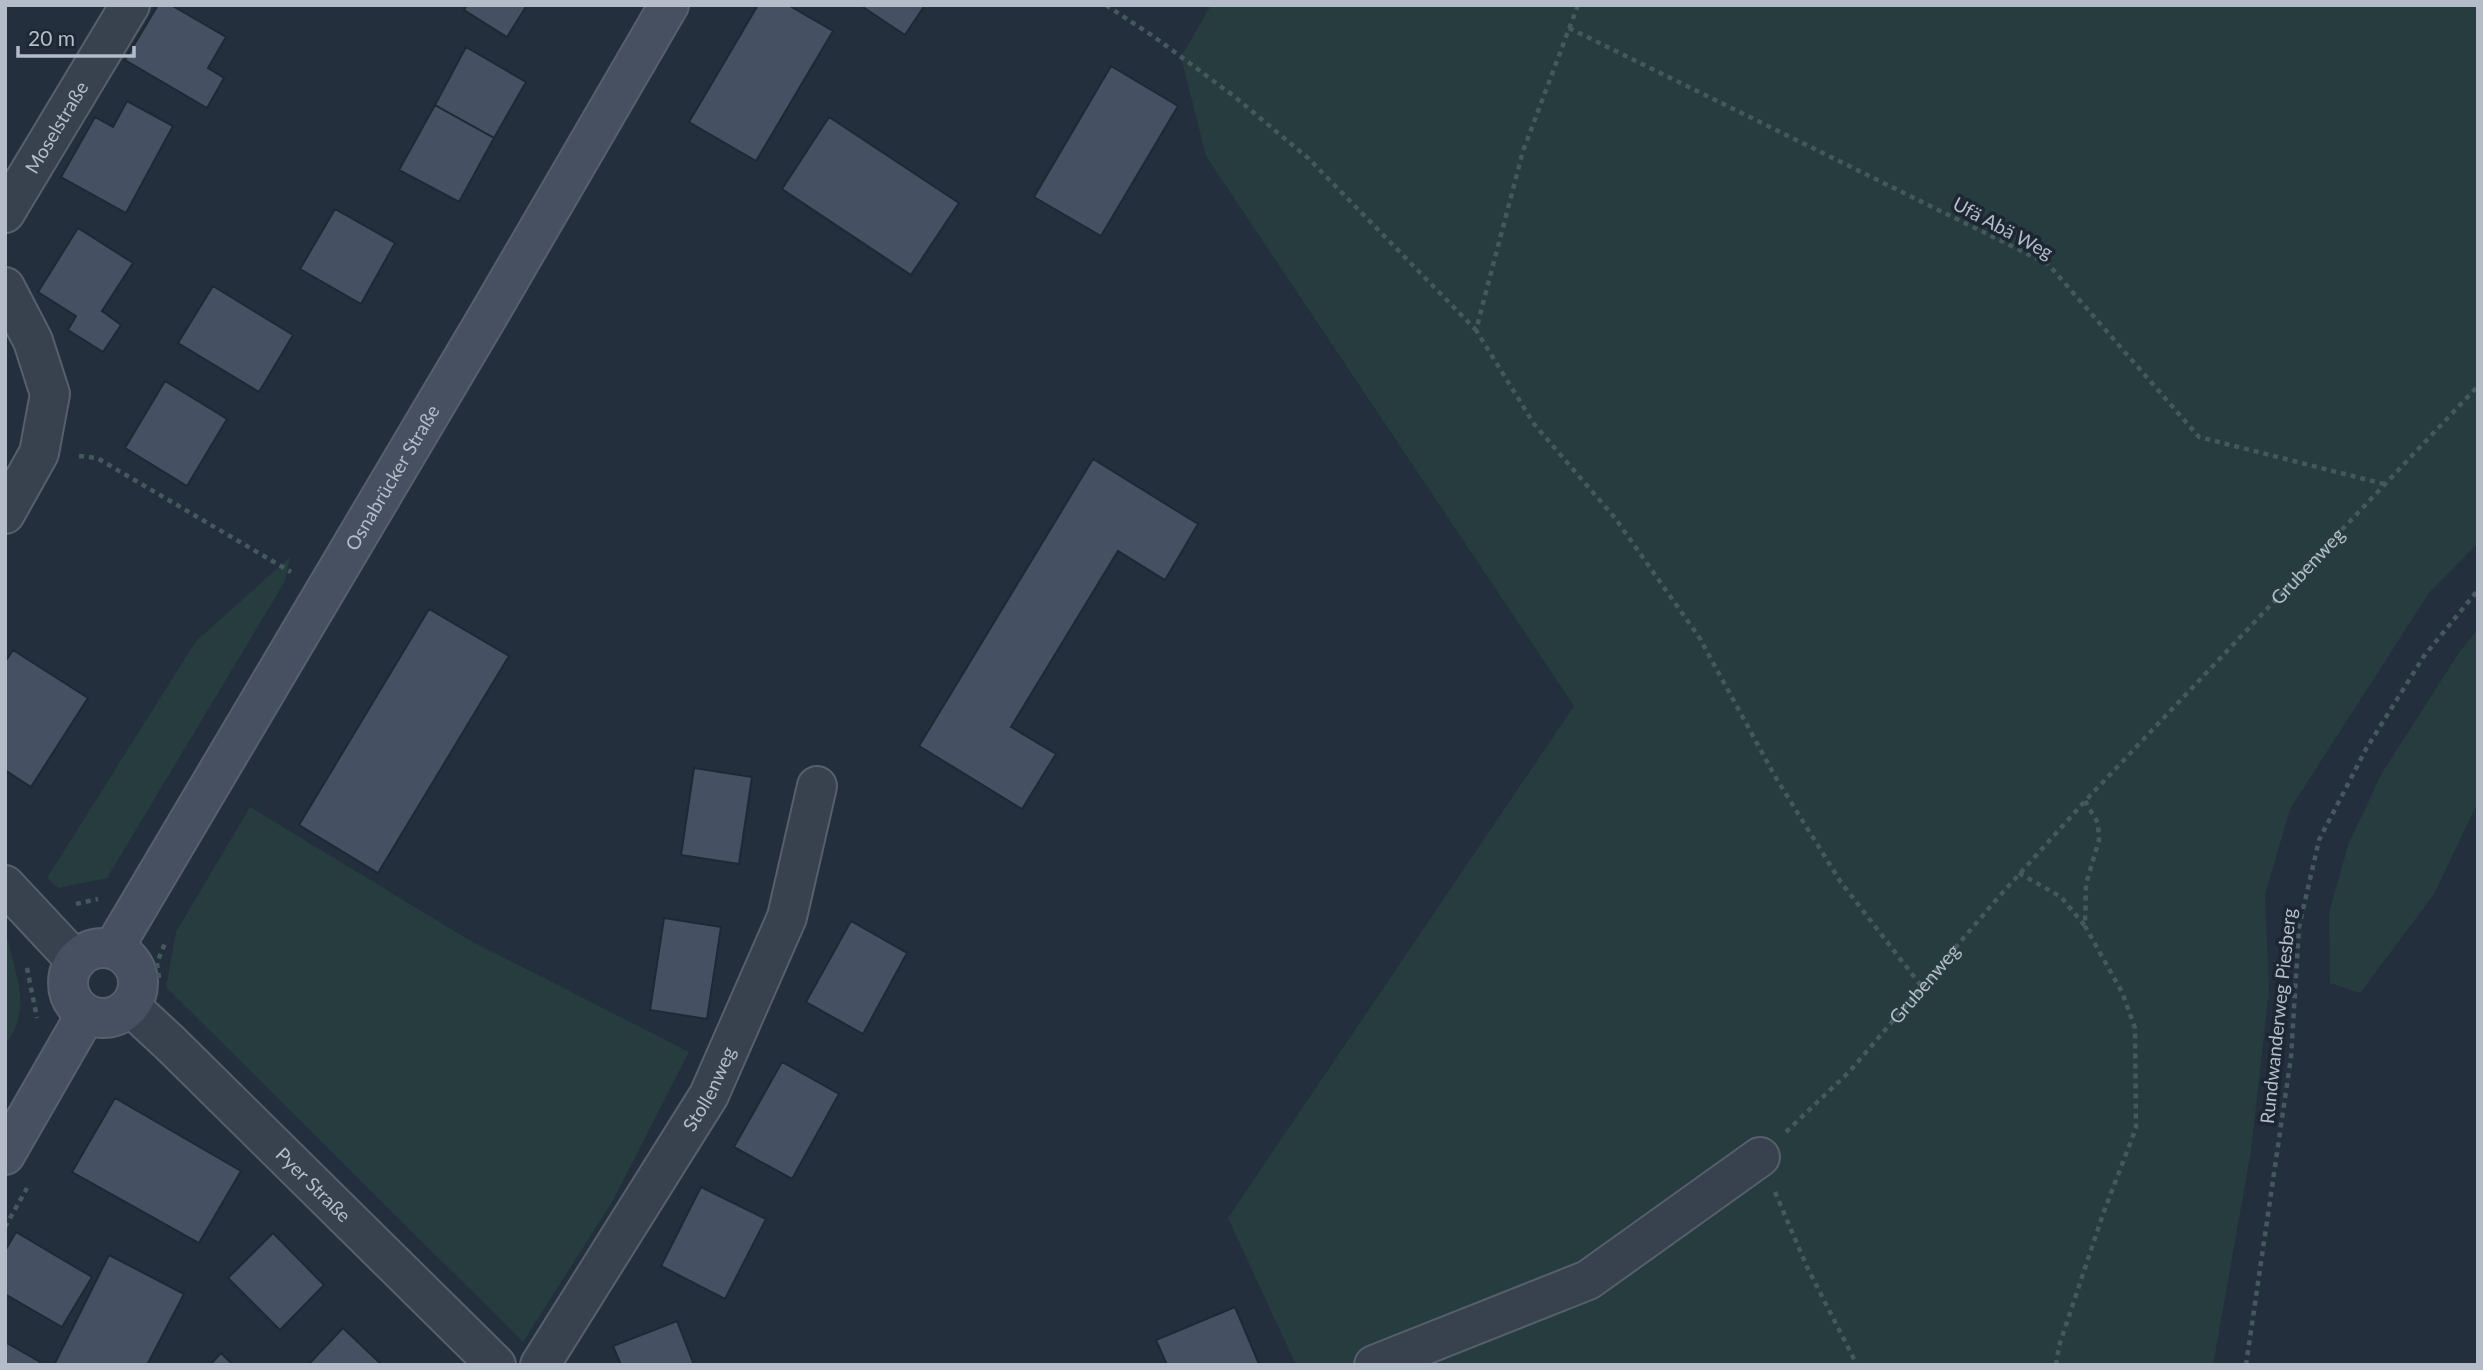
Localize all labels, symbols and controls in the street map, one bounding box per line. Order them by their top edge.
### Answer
scale bar [18,14,133,58]
text: 20 m [28,25,75,50]
street label: Moselstraße [20,77,93,177]
street label: Ufä Abä Weg [1949,192,2057,264]
street label: Osnabrücker Straße [340,400,444,554]
street label: Grubenweg [2265,522,2349,609]
street label: Rundwanderweg Piesberg [2255,907,2300,1125]
street label: Grubenweg [1884,939,1964,1028]
street label: Stollenweg [677,1043,740,1135]
street label: Pyer Straße [271,1142,356,1226]

